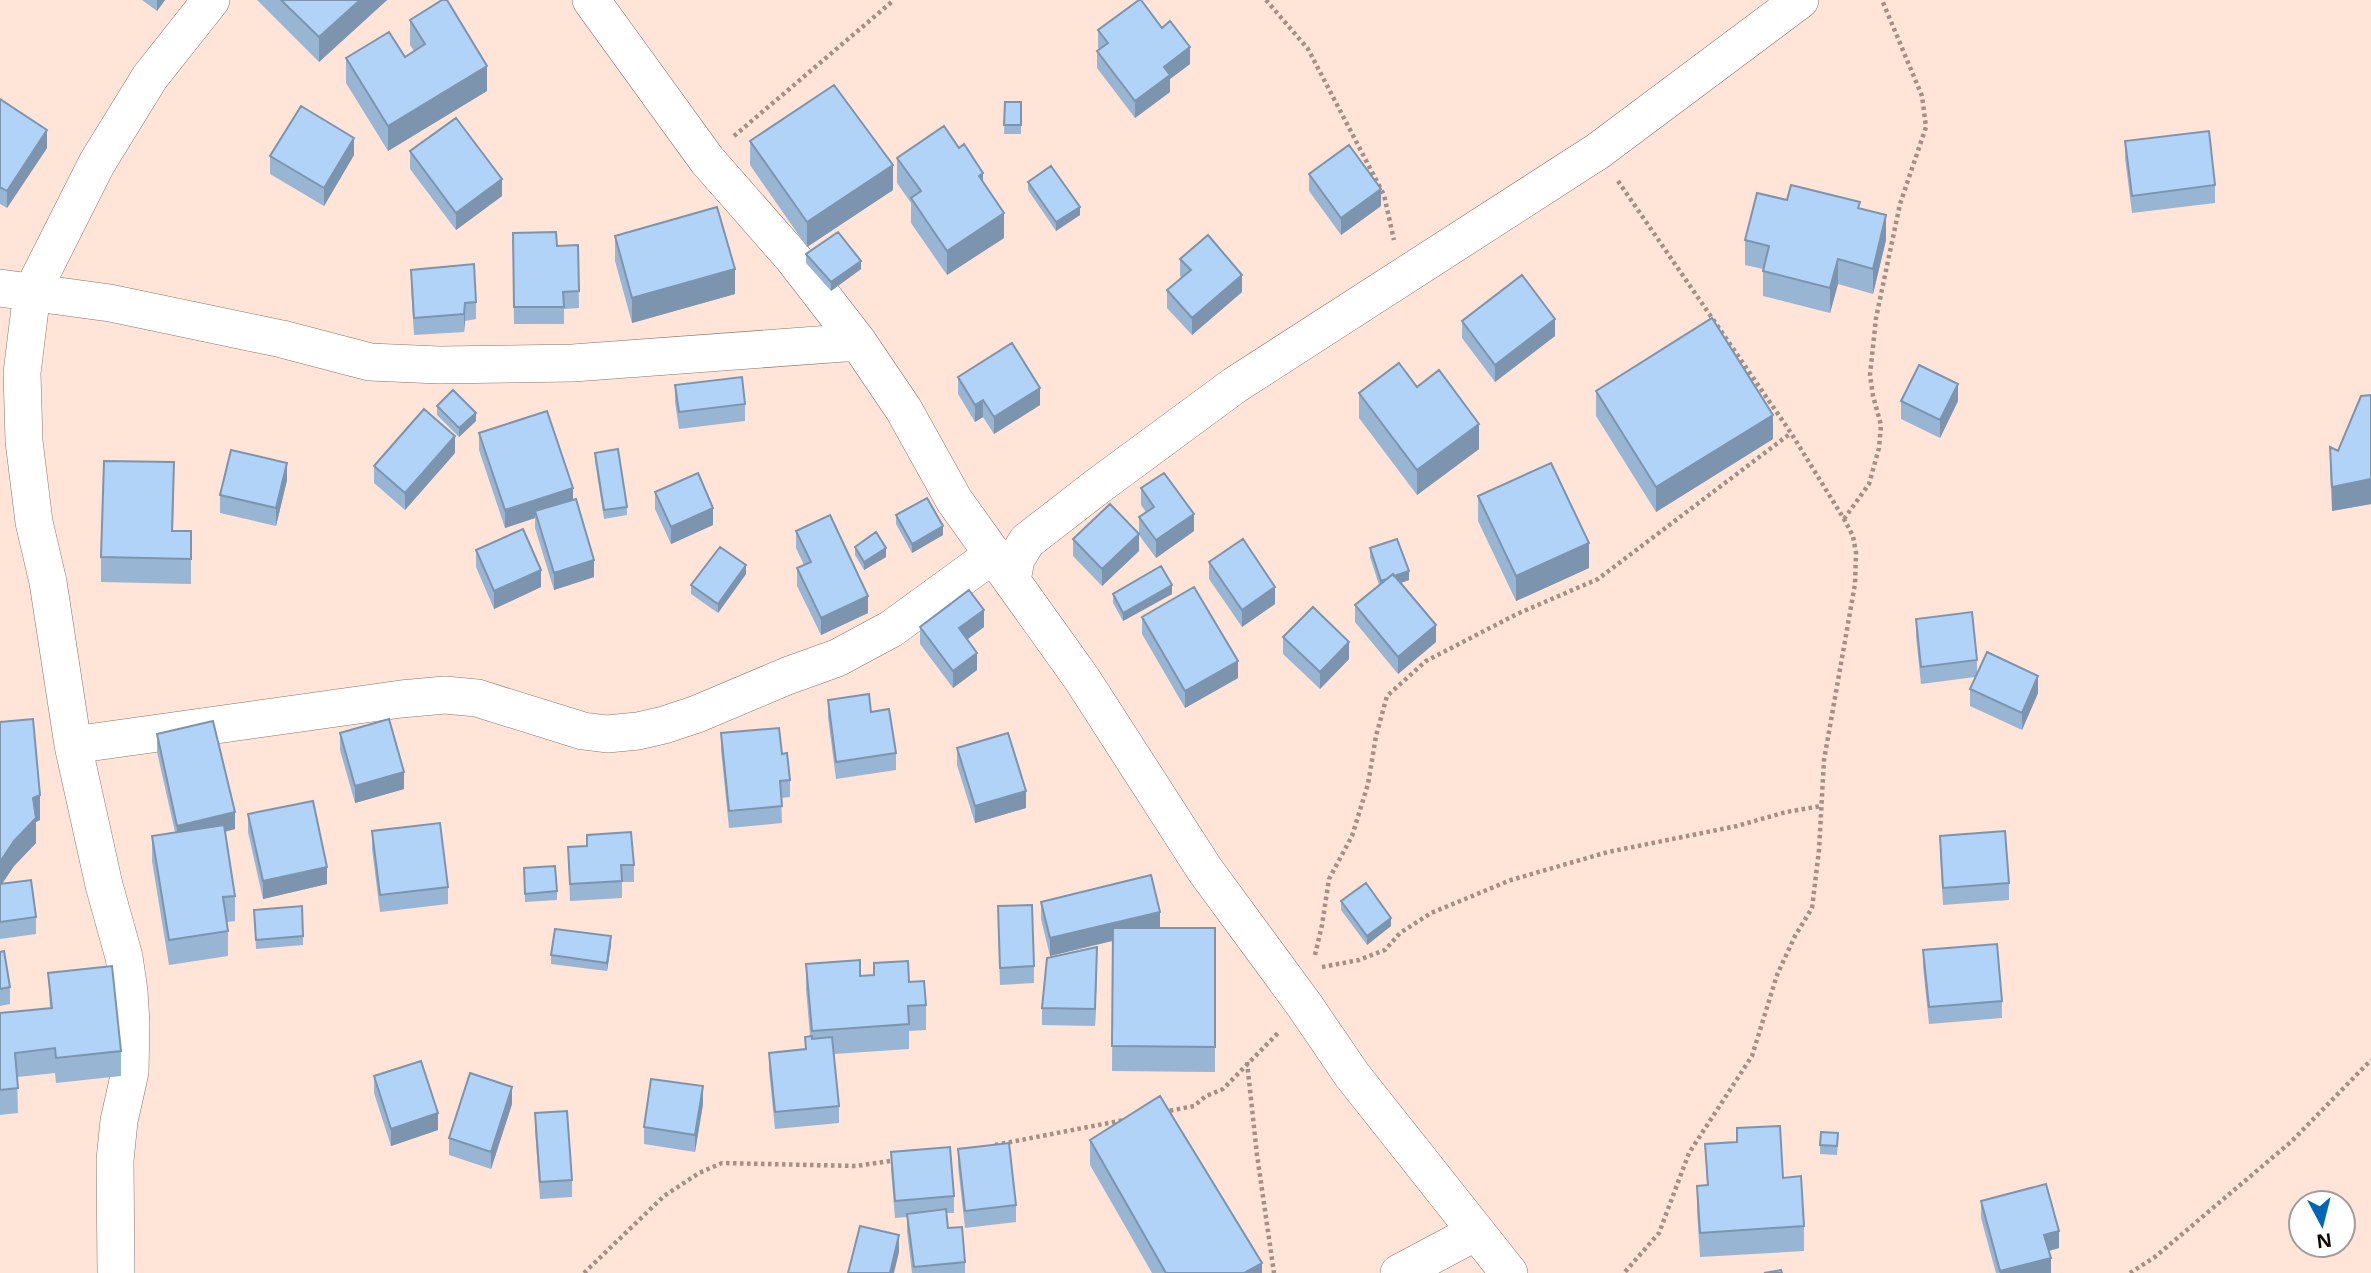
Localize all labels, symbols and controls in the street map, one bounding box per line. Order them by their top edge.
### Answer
north arrow [2287,1189,2357,1259]
text: N [2315,1227,2333,1255]

